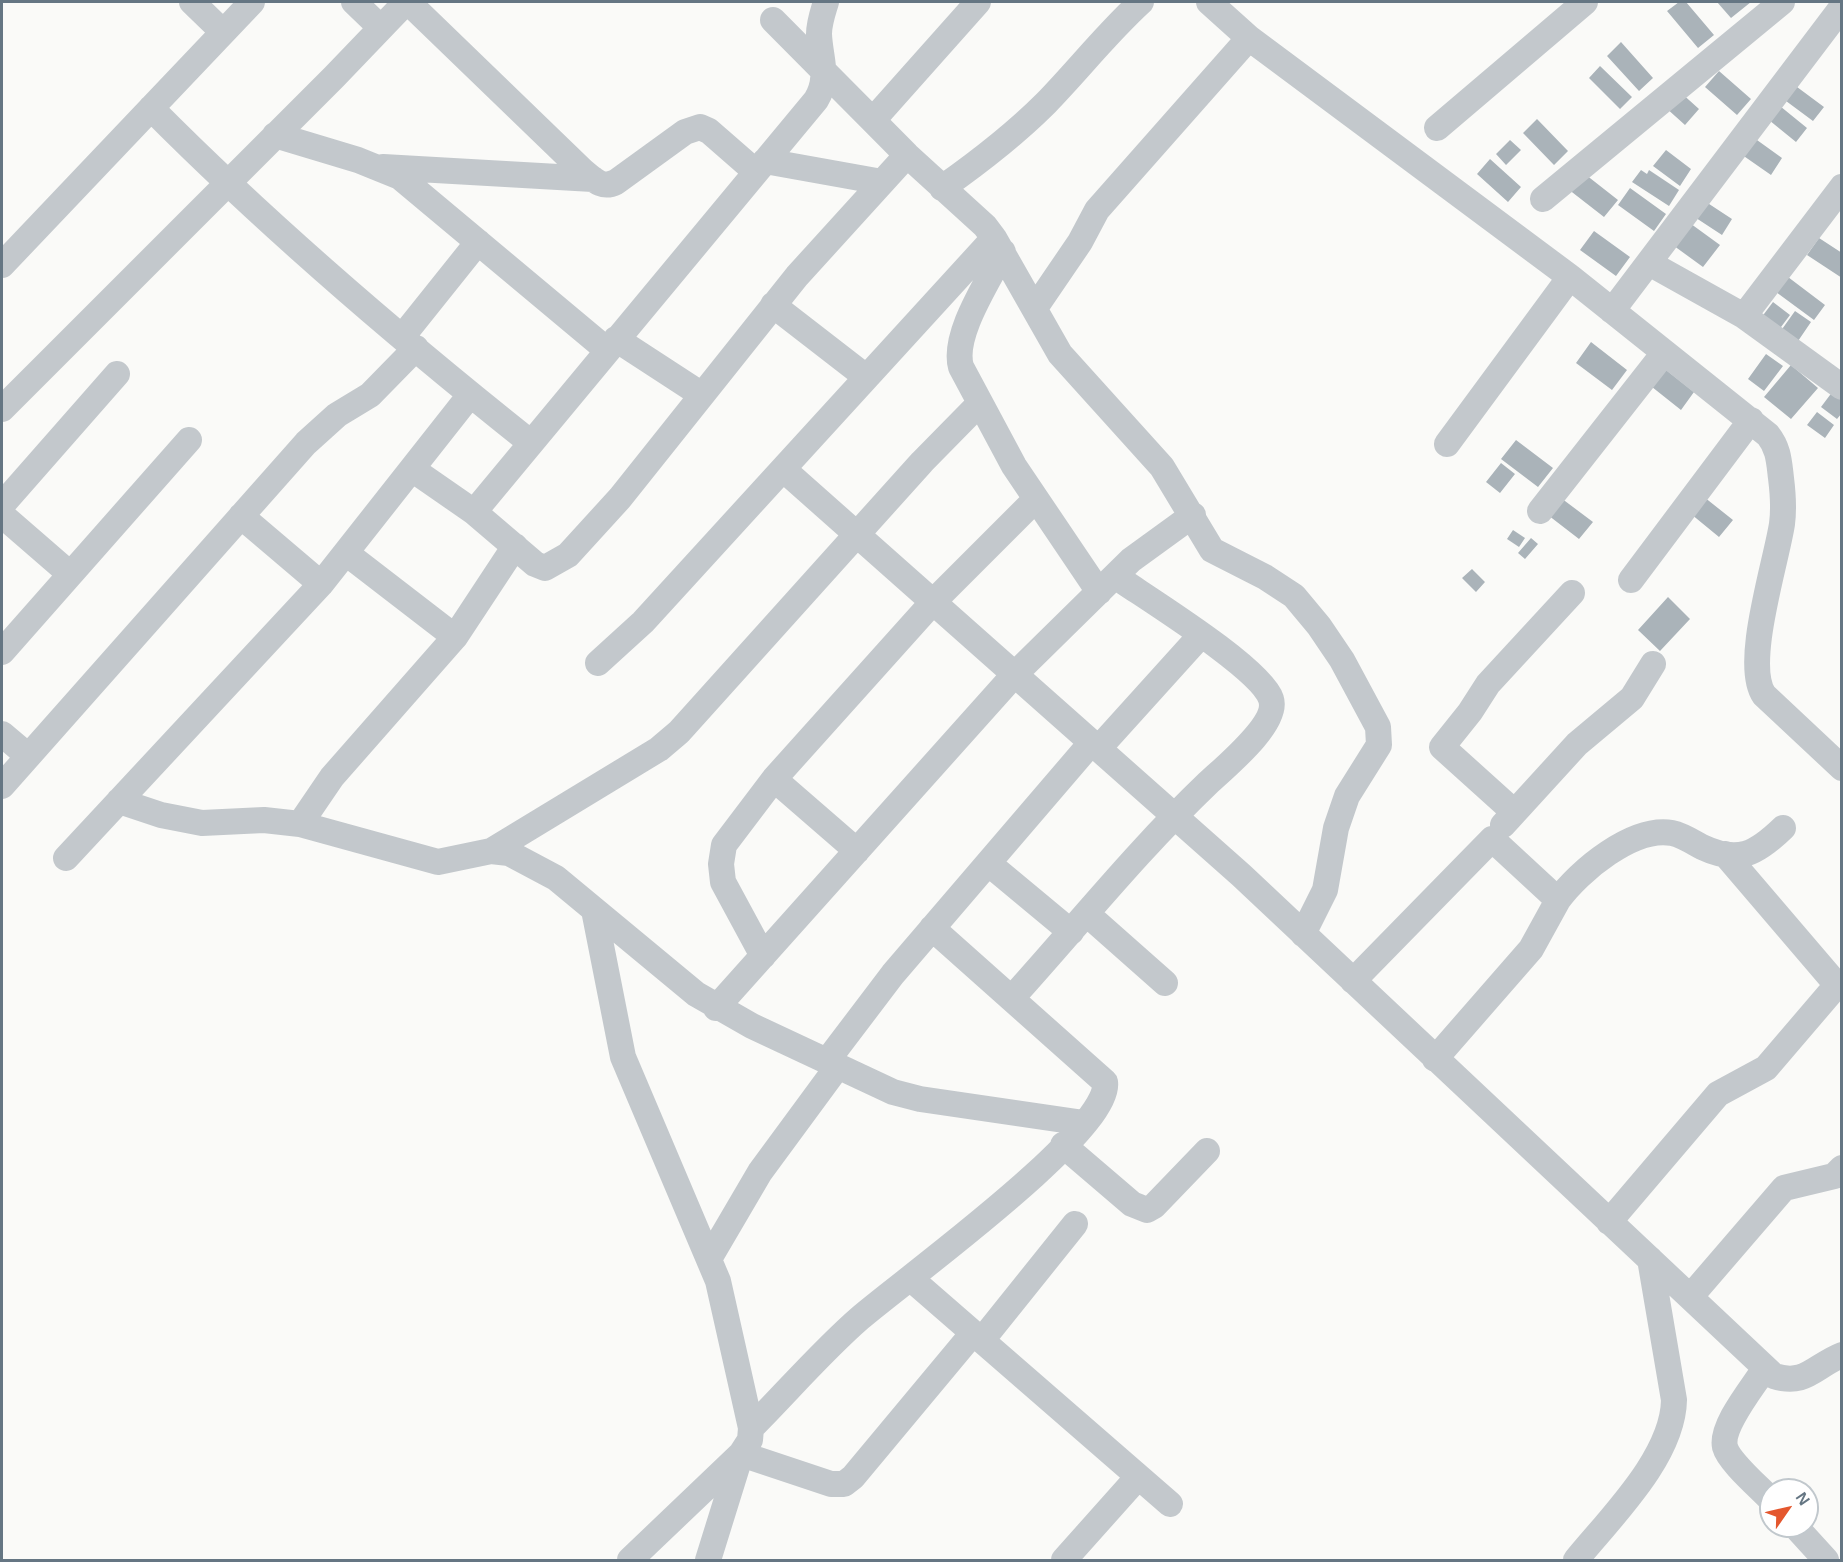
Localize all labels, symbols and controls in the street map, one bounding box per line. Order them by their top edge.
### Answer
north arrow [1759,1478,1819,1538]
text: N [1792,1489,1813,1508]

